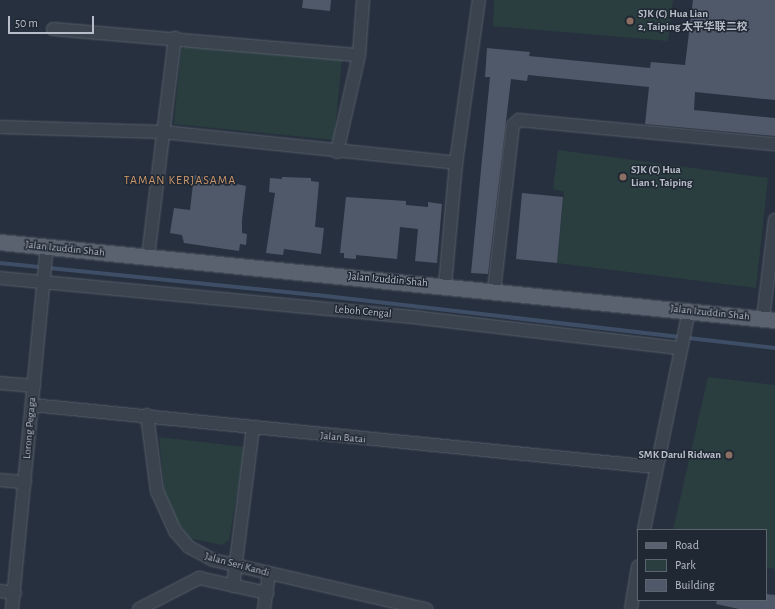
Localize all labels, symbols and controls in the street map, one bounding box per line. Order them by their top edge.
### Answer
scale bar [10,8,96,34]
place label: SJK (C) Hua Lian 2, Taiping 太平华联二校 [638,8,748,34]
marker: SJK (C) Hua Lian 2, Taiping 太平华联二校 [625,16,635,26]
text: 50 m [15,17,38,29]
place label: SJK (C) Hua Lian 1, Taiping [631,164,692,190]
marker: SJK (C) Hua Lian 1, Taiping [618,172,628,182]
district label: TAMAN KERJASAMA [124,174,236,188]
street label: Jalan Izuddin Shah [25,238,105,260]
street label: Jalan Izuddin Shah [348,270,428,290]
street label: Jalan Izuddin Shah [670,302,750,324]
street label: Leboh Cengal [334,303,392,321]
street label: Lorong Pegaga [21,396,39,460]
street label: Jalan Batai [320,429,366,447]
place label: SMK Darul Ridwan [638,448,721,462]
marker: SMK Darul Ridwan [724,450,734,460]
legend [637,529,767,601]
text: Road [675,539,699,551]
street label: Jalan Seri Kandi [203,550,271,580]
text: Park [675,559,696,571]
text: Building [675,579,715,591]

